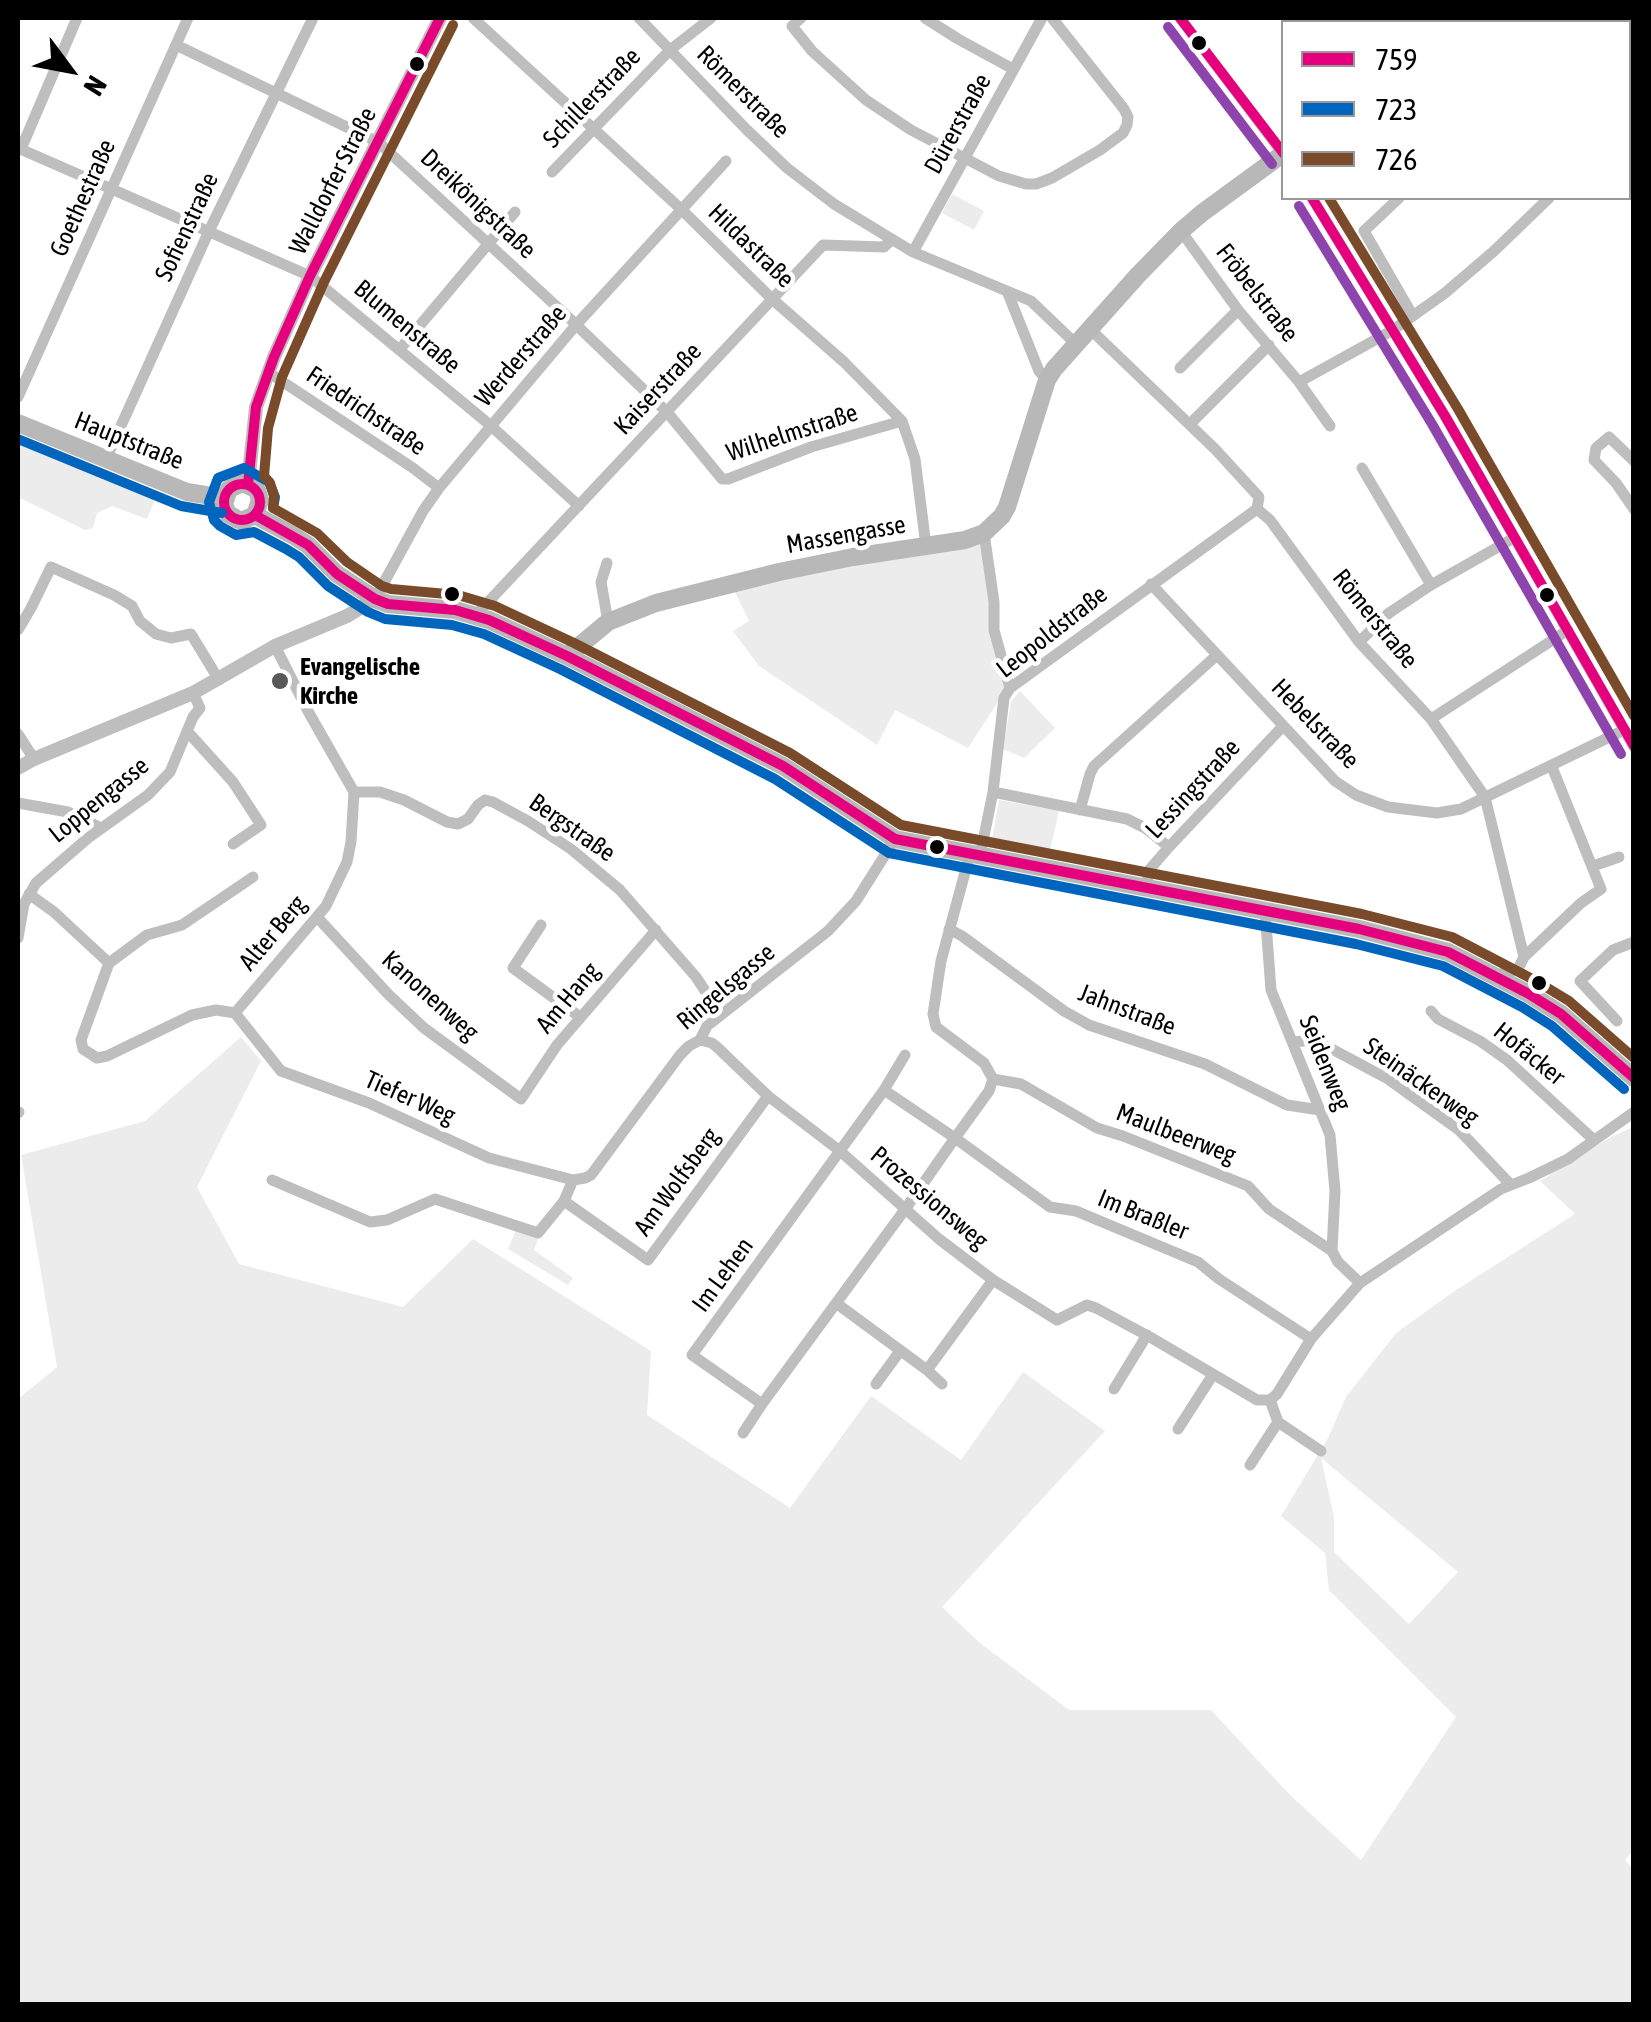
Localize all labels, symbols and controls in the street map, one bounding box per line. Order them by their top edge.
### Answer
north arrow [20,20,120,120]
legend [1281,20,1631,200]
unlabelled marker [1189,33,1209,53]
street label: Römerstraße [690,39,796,145]
street label: Schillerstraße [537,42,647,154]
text: 759 [1375,42,1417,76]
unlabelled marker [407,54,427,74]
street label: Dürerstraße [918,69,998,179]
text: N [77,70,113,101]
text: 723 [1375,92,1417,126]
street label: Walldorfer Straße [283,102,383,260]
street label: Goethestraße [44,135,122,261]
text: 726 [1375,142,1417,176]
street label: Dreikönigstraße [414,143,542,265]
street label: Sofienstraße [149,168,225,286]
street label: Hildastraße [702,198,800,294]
street label: Fröbelstraße [1209,238,1305,348]
street label: Blumenstraße [348,274,466,380]
street label: Werderstraße [469,299,573,413]
street label: Kaiserstraße [608,337,708,441]
street label: Friedrichstraße [300,360,432,462]
street label: Wilhelmstraße [723,398,861,468]
street label: Hauptstraße [70,406,188,476]
street label: Massengasse [784,510,908,560]
street label: Römerstraße [1326,563,1424,675]
street label: Leopoldstraße [991,580,1113,684]
unlabelled marker [442,584,462,604]
unlabelled marker [1537,585,1557,605]
place label: Evangelische Kirche [300,652,420,711]
marker: Evangelische Kirche [269,670,291,692]
street label: Hebelstraße [1265,673,1365,775]
street label: Lessingstraße [1139,733,1247,845]
street label: Loppengasse [43,751,155,849]
street label: Bergstraße [523,788,621,868]
unlabelled marker [927,837,947,857]
street label: Alter Berg [233,889,313,977]
street label: Ringelsgasse [671,937,781,1037]
street label: Kanonenweg [376,945,484,1047]
street label: Am Hang [530,957,606,1039]
unlabelled marker [1529,973,1549,993]
street label: Jahnstraße [1074,978,1180,1042]
street label: Seidenweg [1292,1011,1358,1115]
street label: Hofäcker [1487,1016,1571,1092]
street label: Steinäckerweg [1358,1031,1484,1133]
street label: Tiefer Weg [360,1065,460,1131]
street label: Maulbeerweg [1112,1097,1240,1171]
street label: Am Wolfsberg [628,1122,726,1242]
street label: Prozessionsweg [864,1140,994,1256]
street label: Im Braßler [1093,1183,1193,1247]
street label: Im Lehen [686,1232,760,1318]

